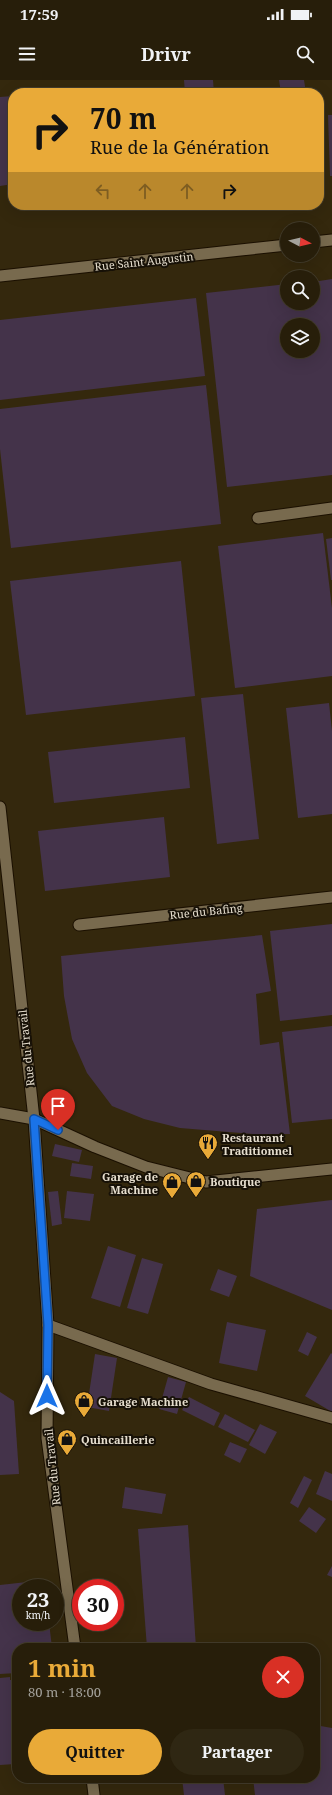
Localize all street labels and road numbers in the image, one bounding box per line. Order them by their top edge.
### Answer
street label: Rue Saint Augustin [94,248,194,274]
street label: Rue du Bafing [169,900,243,922]
street label: Rue du Travail [14,1008,37,1087]
street label: Rue du Travail [40,1427,63,1506]

